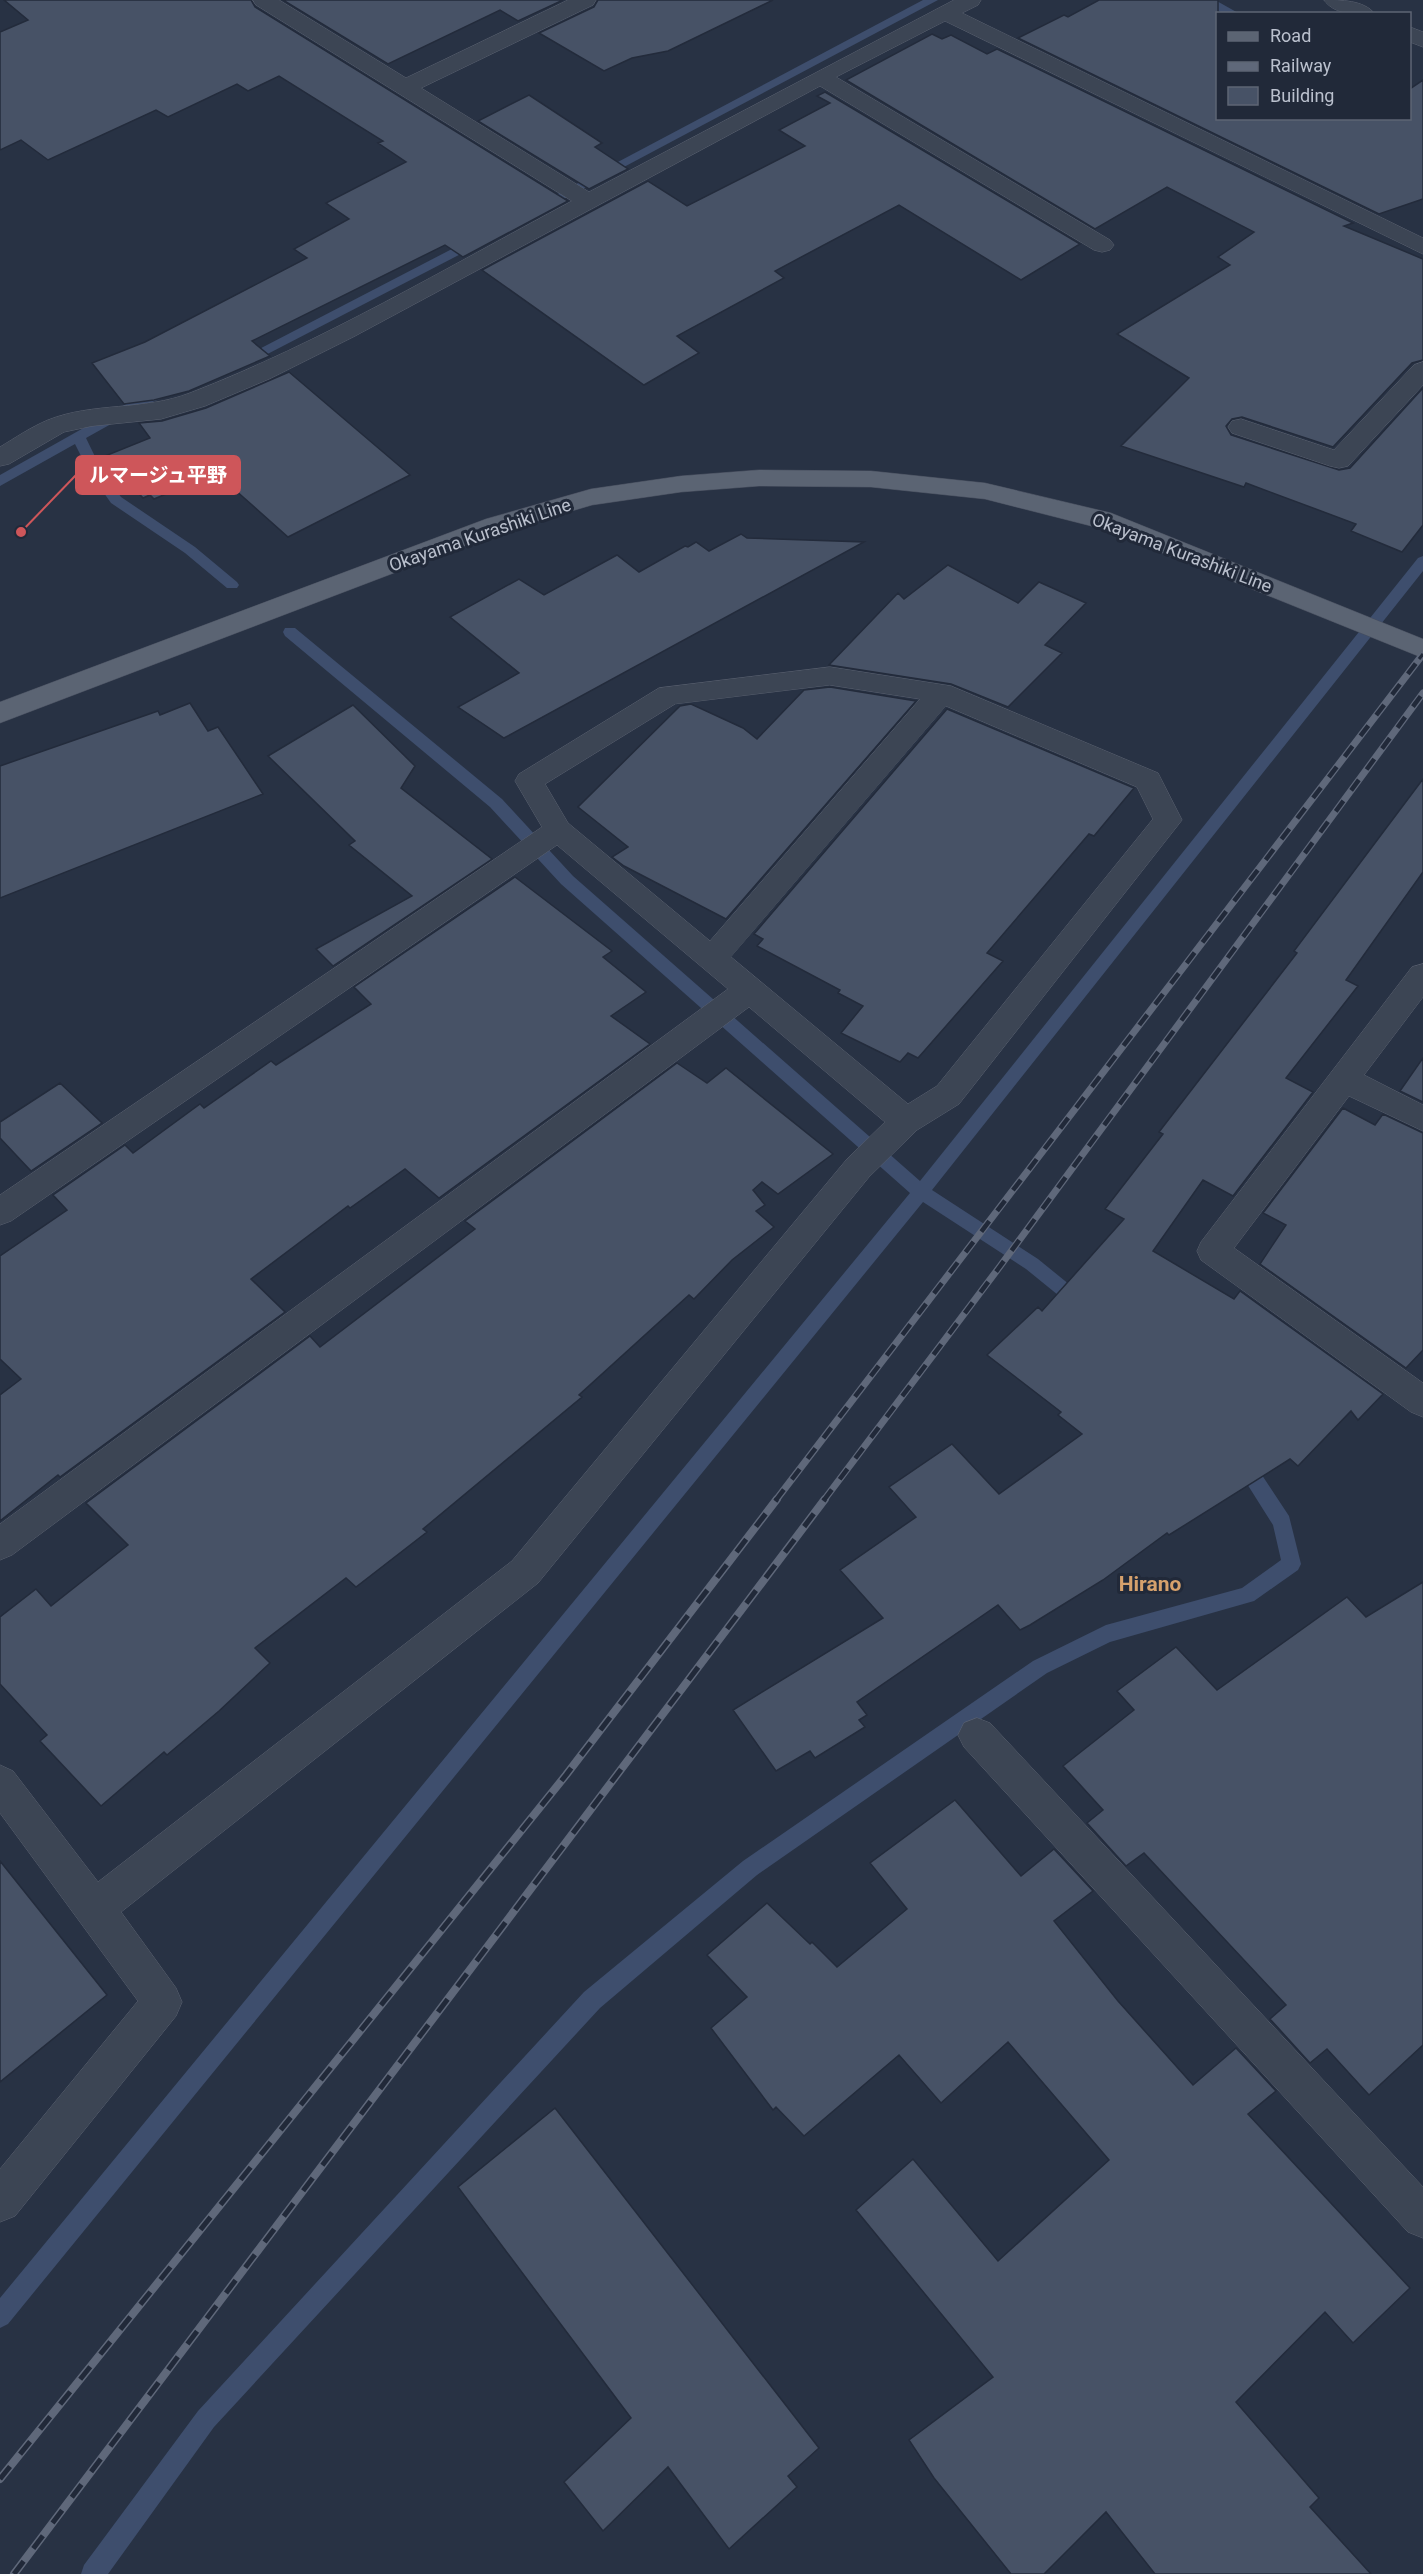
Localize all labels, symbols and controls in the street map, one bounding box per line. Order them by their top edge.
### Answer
legend [1216,12,1411,120]
text: Road [1270,25,1311,46]
text: Railway [1270,55,1332,76]
text: Building [1270,85,1334,106]
callout: ルマージュ平野 [76,456,240,494]
text: ルマージュ平野 [89,463,227,487]
street label: Okayama Kurashiki Line [386,493,574,576]
street label: Okayama Kurashiki Line [1089,508,1275,597]
district label: Hirano [1119,1572,1181,1596]

